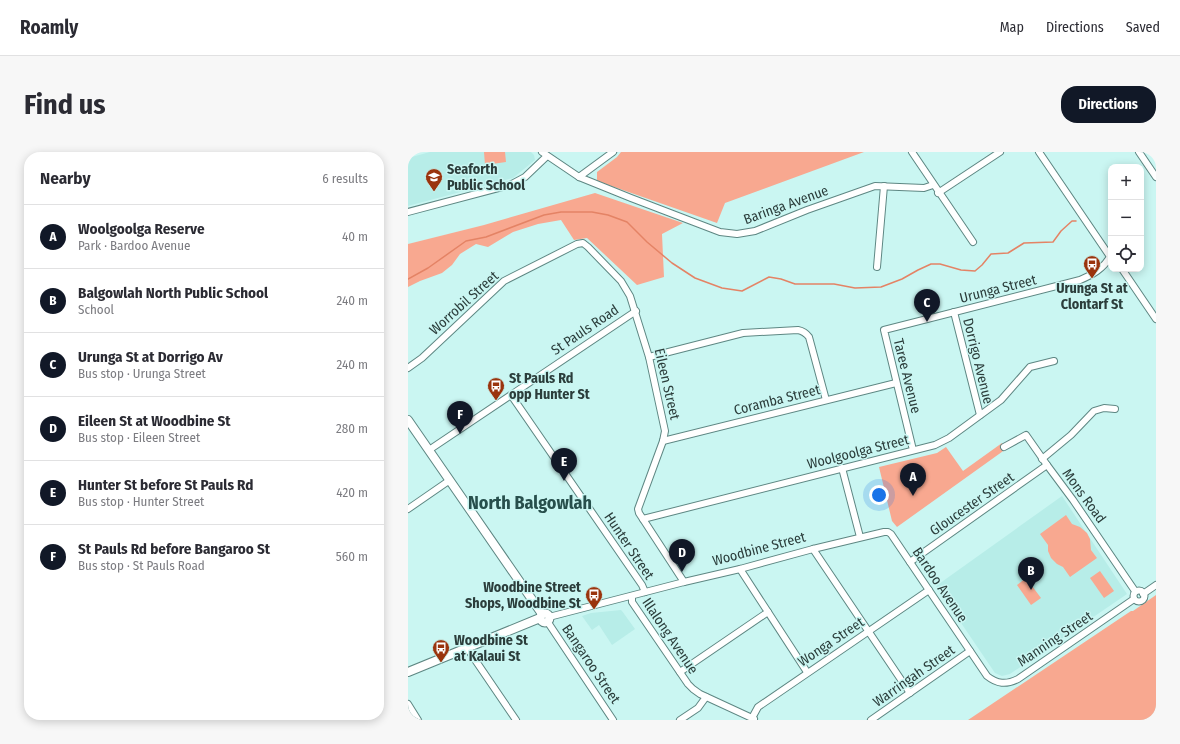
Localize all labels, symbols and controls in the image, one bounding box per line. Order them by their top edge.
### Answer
text: Roamly [20,16,78,39]
text: Map [1000,19,1024,36]
text: Directions [1046,19,1104,36]
text: Saved [1126,19,1160,36]
button: Directions [1061,86,1156,123]
text: Find us [24,88,106,121]
place label: Seaforth Public School [447,161,525,194]
map controls [1108,164,1144,272]
button: + [1108,164,1144,200]
school or university icon: Seaforth Public School [424,167,444,192]
text: Nearby [40,168,91,189]
text: 6 results [322,171,368,186]
street label: Baringa Avenue [741,182,831,228]
button: − [1108,200,1144,236]
text: Woolgoolga Reserve [78,220,204,238]
text: A [49,229,57,244]
text: 40 m [342,229,368,244]
button: locate [1108,236,1144,272]
text: Park · Bardoo Avenue [78,238,190,253]
bus stop icon: Urunga St at Clontarf St [1082,254,1102,279]
street label: Worrobil Street [426,267,502,338]
street label: Urunga Street [958,271,1039,307]
place label: Urunga St at Clontarf St [1056,280,1129,313]
text: Balgowlah North Public School [78,284,268,302]
pin: C [914,289,940,322]
text: B [49,293,57,308]
text: 240 m [336,293,368,308]
street label: St Pauls Road [548,301,622,359]
text: School [78,302,114,317]
street label: Dorrigo Avenue [959,316,997,406]
street label: Taree Avenue [890,337,925,415]
street label: Eileen Street [651,347,684,422]
text: Urunga St at Dorrigo Av [78,348,223,366]
text: C [50,357,56,372]
text: 240 m [336,357,368,372]
text: Bus stop · Urunga Street [78,366,206,381]
place label: St Pauls Rd opp Hunter St [509,370,591,403]
bus stop icon: St Pauls Rd opp Hunter St [486,376,506,401]
street label: Coramba Street [732,381,822,419]
pin: F [447,401,473,434]
text: Eileen St at Woodbine St [78,412,231,430]
text: D [49,421,57,436]
text: 280 m [336,421,368,436]
text: Bus stop · Eileen Street [78,430,200,445]
street label: Woolgoolga Street [805,431,911,473]
pin: E [551,448,577,481]
pin: A [900,463,926,496]
street label: Mons Road [1059,466,1109,526]
street label: Gloucester Street [927,468,1018,539]
text: Hunter St before St Pauls Rd [78,476,253,494]
text: E [50,485,56,500]
text: 420 m [336,485,368,500]
your location [869,485,889,505]
district label: North Balgowlah [468,492,592,514]
text: Bus stop · Hunter Street [78,494,204,509]
street label: Hunter Street [600,509,658,583]
street label: Woodbine Street [711,528,808,570]
pin: D [669,539,695,572]
text: St Pauls Rd before Bangaroo St [78,540,270,558]
street label: Bardoo Avenue [909,544,971,626]
text: F [50,549,56,564]
text: 560 m [336,549,368,564]
pin: B [1018,557,1044,590]
text: Bus stop · St Pauls Road [78,558,205,573]
place label: Woodbine Street Shops, Woodbine St [465,579,582,612]
bus stop icon: Woodbine Street Shops, Woodbine St [584,585,604,610]
street label: Illalong Avenue [638,595,702,677]
street label: Manning Street [1014,607,1096,670]
street label: Wonga Street [795,613,868,670]
street label: Bangaroo Street [558,621,624,707]
place label: Woodbine St at Kalaui St [454,632,529,665]
bus stop icon: Woodbine St at Kalaui St [431,638,451,663]
street label: Warringah Street [870,641,958,710]

